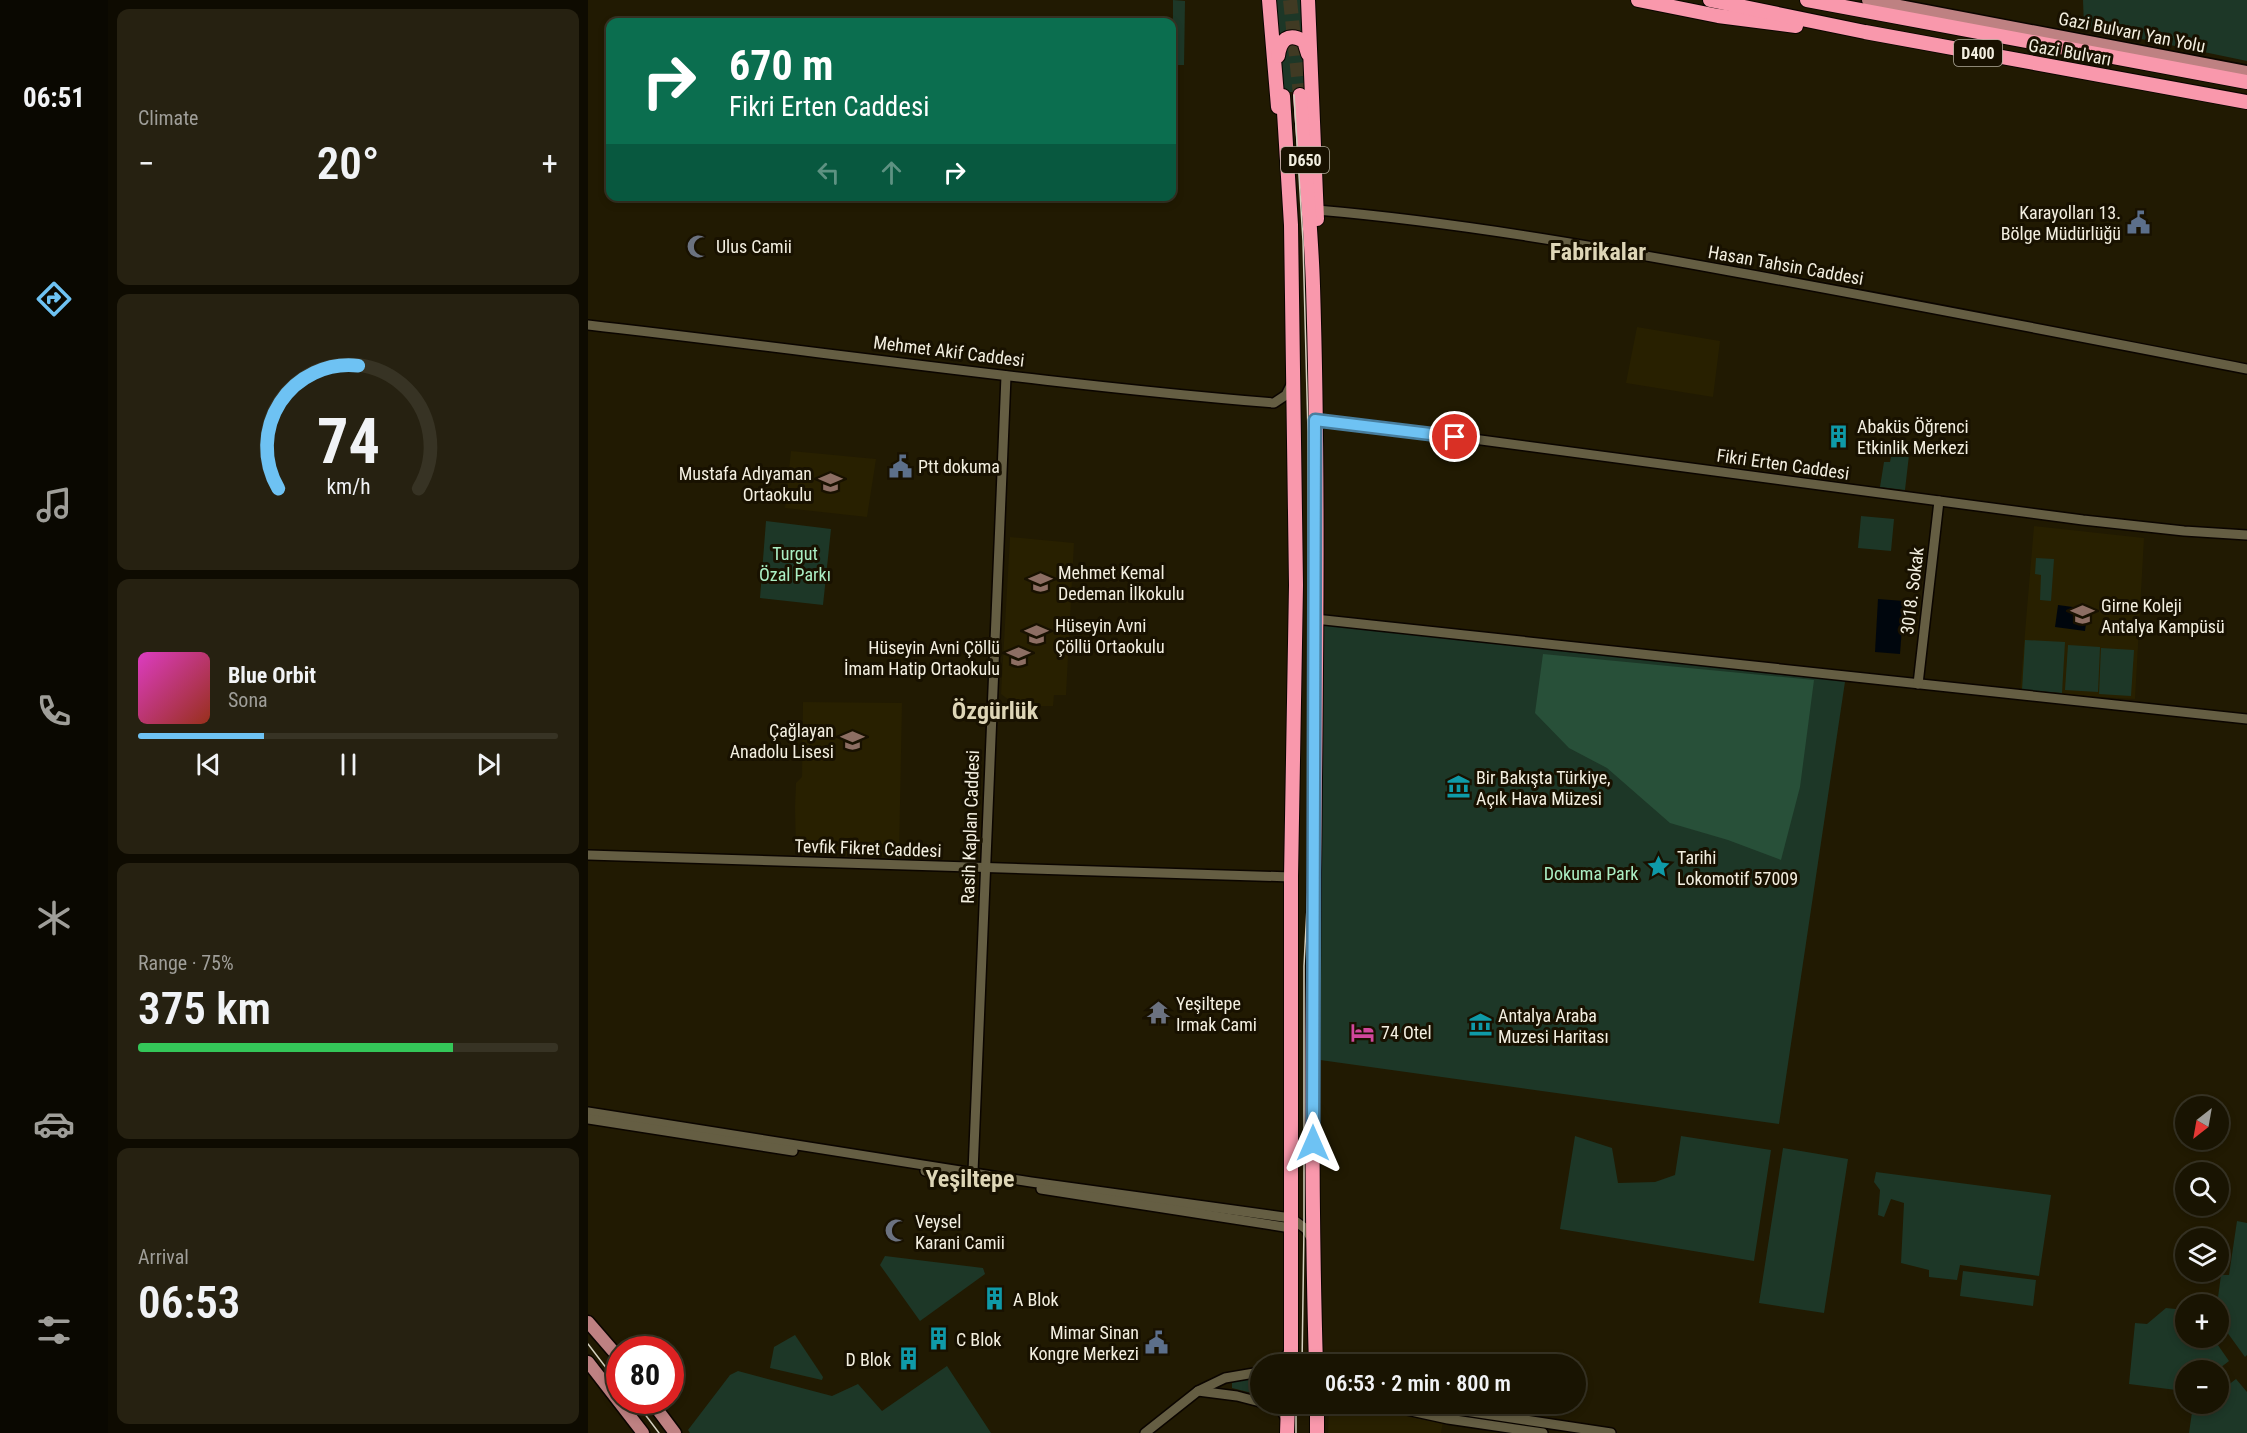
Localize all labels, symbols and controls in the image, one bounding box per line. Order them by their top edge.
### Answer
street label: Gazi Bulvarı Yan Yolu [2057,7,2207,57]
street label: Gazi Bulvarı [2027,34,2113,70]
road number: D400 [1954,40,2002,66]
text: 670 m [729,41,834,90]
icon: right [630,42,708,120]
text: 06:51 [23,82,85,114]
text: Fikri Erten Caddesi [729,91,929,123]
text: Climate [138,106,198,130]
text: 20° [317,137,379,190]
text: − [138,144,155,183]
text: + [542,144,558,183]
road number: D650 [1281,147,1329,173]
icon: left [812,156,845,189]
icon: ahead [875,156,908,189]
icon: right [938,156,971,189]
place label: Karayolları 13. Bölge Müdürlüğü [2001,202,2121,244]
public building icon: Karayolları 13. Bölge Müdürlüğü [2126,209,2152,235]
mosque icon: Ulus Camii [685,233,711,259]
place label: Ulus Camii [716,236,792,257]
district label: Fabrikalar [1550,238,1646,266]
street label: Hasan Tahsin Caddesi [1707,241,1865,289]
icon: directions [33,278,75,320]
street label: Mehmet Akif Caddesi [872,331,1026,371]
text: 74 [316,405,380,478]
pin [1429,411,1480,462]
place label: Abaküs Öğrenci Etkinlik Merkezi [1857,416,1969,458]
icon: arrive [1438,420,1471,453]
building icon: Abaküs Öğrenci Etkinlik Merkezi [1826,423,1852,449]
street label: Fikri Erten Caddesi [1715,444,1851,484]
public building icon: Ptt dokuma [887,453,913,479]
place label: Ptt dokuma [918,456,1000,477]
place label: Mustafa Adıyaman Ortaokulu [679,463,812,505]
school or university icon: Mustafa Adıyaman Ortaokulu [817,470,843,496]
text: km/h [326,474,370,499]
icon: music [33,484,75,526]
park label: Turgut Özal Parkı [759,543,831,585]
street label: 3018. Sokak [1896,546,1928,636]
place label: Mehmet Kemal Dedeman İlkokulu [1058,562,1185,604]
school or university icon: Mehmet Kemal Dedeman İlkokulu [1027,569,1053,595]
place label: Girne Koleji Antalya Kampüsü [2101,595,2225,637]
school or university icon: Girne Koleji Antalya Kampüsü [2070,602,2096,628]
place label: Hüseyin Avni Çöllü Ortaokulu [1055,615,1165,657]
school or university icon: Hüseyin Avni Çöllü Ortaokulu [1024,622,1050,648]
place label: Hüseyin Avni Çöllü İmam Hatip Ortaokulu [844,637,1000,679]
school or university icon: Hüseyin Avni Çöllü İmam Hatip Ortaokulu [1005,644,1031,670]
text: Blue Orbit [228,663,316,688]
text: Sona [228,688,268,712]
icon: phone [33,690,75,732]
district label: Özgürlük [952,697,1039,725]
place label: Çağlayan Anadolu Lisesi [730,720,834,762]
school or university icon: Çağlayan Anadolu Lisesi [839,727,865,753]
icon: previous [192,748,225,781]
icon: pause [332,748,365,781]
icon: next [472,748,505,781]
street label: Rasih Kaplan Caddesi [957,750,983,904]
place label: Bir Bakışta Türkiye, Açık Hava Müzesi [1476,767,1611,809]
museum icon: Bir Bakışta Türkiye, Açık Hava Müzesi [1445,774,1471,800]
street label: Tevfik Fikret Caddesi [794,835,942,861]
place label: Tarihi Lokomotif 57009 [1677,847,1798,889]
place icon: Tarihi Lokomotif 57009 [1646,854,1672,880]
park label: Dokuma Park [1544,863,1638,884]
icon: climate [33,897,75,939]
text: Range · 75% [138,951,234,975]
text: 375 km [138,982,271,1035]
place label: Yeşiltepe Irmak Cami [1176,993,1257,1035]
temple icon: Yeşiltepe Irmak Cami [1145,1000,1171,1026]
place label: Antalya Araba Muzesi Haritası [1498,1005,1609,1047]
museum icon: Antalya Araba Muzesi Haritası [1467,1012,1493,1038]
hotel icon: 74 Otel [1350,1019,1376,1045]
place label: 74 Otel [1381,1022,1432,1043]
north arrow [2175,1096,2229,1150]
map controls [2175,1096,2229,1414]
icon: car [33,1103,75,1145]
position arrow [1281,1111,1345,1175]
button: search [2175,1162,2229,1216]
district label: Yeşiltepe [926,1165,1014,1193]
place label: Veysel Karani Camii [915,1211,1005,1253]
mosque icon: Veysel Karani Camii [884,1218,910,1244]
button: layers [2175,1228,2229,1282]
text: Arrival [138,1245,189,1269]
text: 06:53 [138,1276,240,1329]
building icon: A Blok [982,1286,1008,1312]
place label: A Blok [1013,1289,1059,1310]
button: + [2175,1294,2229,1348]
icon: filters [33,1309,75,1351]
place label: Mimar Sinan Kongre Merkezi [1029,1322,1139,1364]
building icon: C Blok [925,1326,951,1352]
place label: C Blok [956,1329,1001,1350]
public building icon: Mimar Sinan Kongre Merkezi [1144,1329,1170,1355]
speed limit sign: 80 [606,1336,684,1414]
building icon: D Blok [896,1346,922,1372]
place label: D Blok [845,1349,891,1370]
button: − [2175,1360,2229,1414]
text: 06:53 · 2 min · 800 m [1325,1371,1511,1396]

